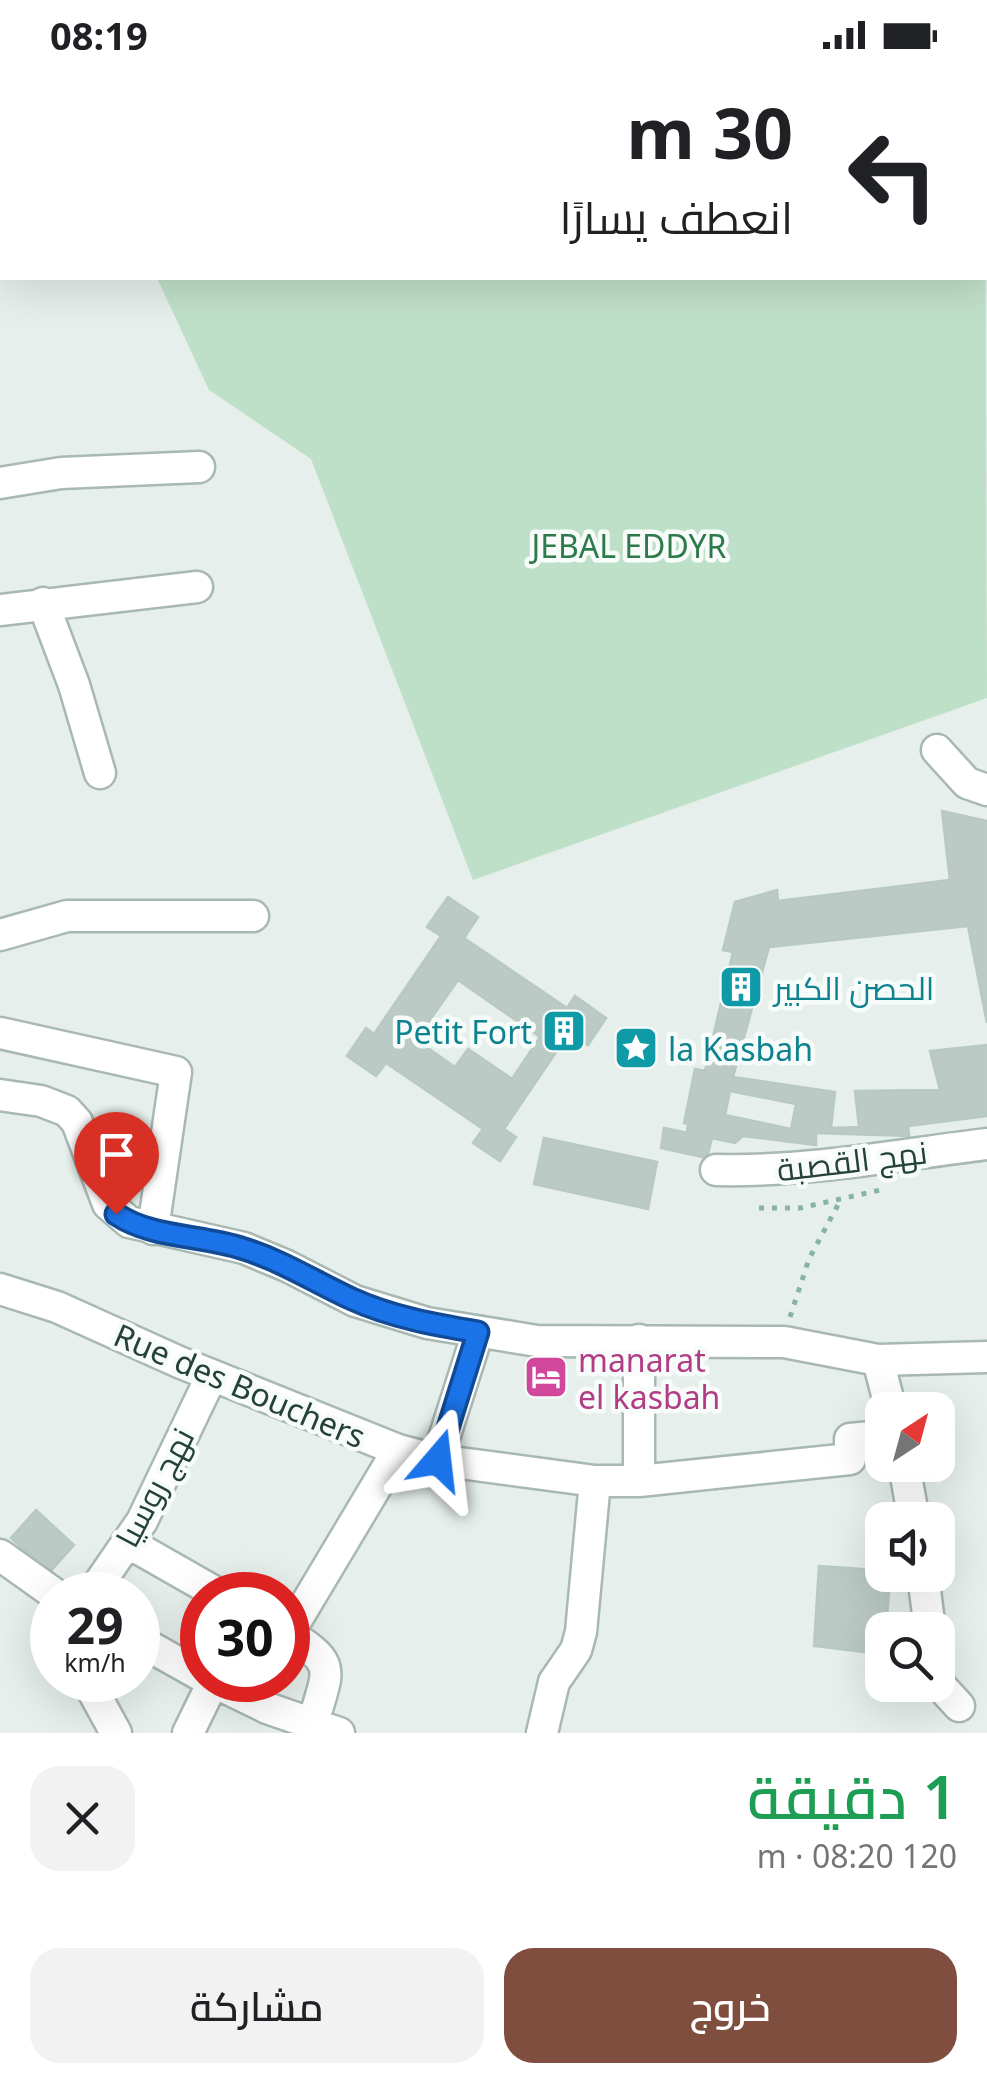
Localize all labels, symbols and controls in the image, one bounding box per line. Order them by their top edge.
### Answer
text: 08:19 [50,9,148,61]
text: 30 m [626,84,793,180]
icon: left [828,110,958,240]
text: انعطف يسارًا [559,186,793,247]
park label: JEBAL EDDYR [528,524,727,567]
building icon: الحصن الكبير [718,964,764,1010]
place label: الحصن الكبير [772,966,934,1009]
building icon: Petit Fort [541,1008,587,1054]
place label: Petit Fort [394,1010,532,1053]
place icon: la Kasbah [613,1025,659,1071]
place label: la Kasbah [668,1027,813,1070]
pin [74,1112,159,1215]
icon: arrive [89,1127,144,1182]
street label: نهج القصبة [774,1129,930,1193]
street label: Rue des Bouchers [108,1313,372,1457]
place label: manarat el kasbah [578,1338,720,1418]
hotel icon: manarat el kasbah [523,1354,569,1400]
north arrow [865,1392,955,1482]
map controls [865,1392,955,1702]
position arrow [386,1408,490,1512]
street label: نهج روسيا [105,1420,205,1555]
button: sound [865,1502,955,1592]
speed limit sign: 30 [180,1572,310,1702]
text: 29 [66,1591,124,1659]
button: search [865,1612,955,1702]
text: km/h [64,1645,126,1679]
text: 1 دقيقة [747,1755,957,1837]
button: close [30,1766,135,1871]
text: 120 m · 08:20 [757,1834,957,1877]
button: مشاركة [30,1948,484,2063]
button: خروج [504,1948,957,2063]

